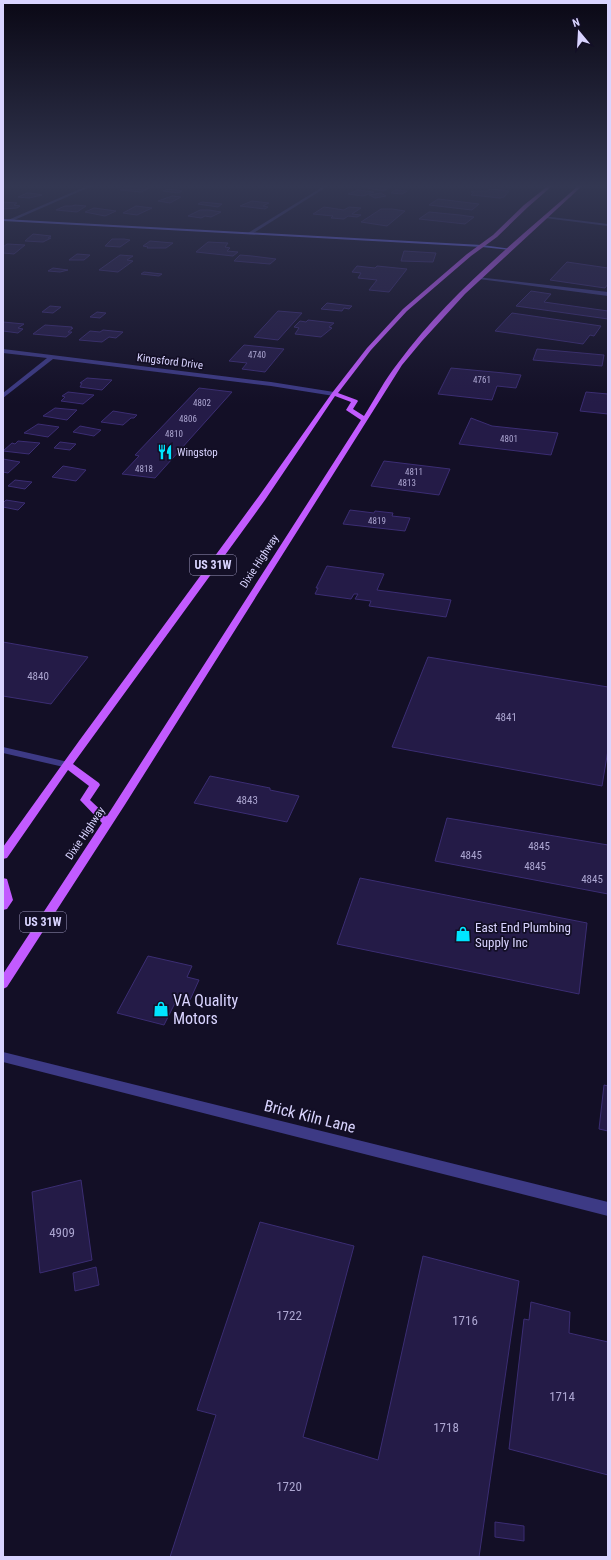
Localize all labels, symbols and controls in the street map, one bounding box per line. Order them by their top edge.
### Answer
north arrow [559,12,599,52]
text: N [571,16,582,30]
house number: 4740 [248,350,266,360]
street label: Kingsford Drive [136,351,204,372]
house number: 4761 [473,375,491,385]
house number: 4802 [193,398,211,408]
house number: 4806 [179,414,197,424]
house number: 4810 [165,429,183,439]
house number: 4801 [500,434,518,444]
restaurant icon: Wingstop [156,443,174,461]
place label: Wingstop [177,446,218,459]
house number: 4818 [135,464,153,474]
house number: 4811 [405,467,423,477]
house number: 4813 [398,478,416,488]
house number: 4819 [368,516,386,526]
street label: Dixie Highway [237,532,282,590]
road number: US 31W [190,555,236,575]
house number: 4840 [27,670,49,683]
house number: 4841 [495,711,517,724]
house number: 4843 [236,794,258,807]
street label: Dixie Highway [63,804,108,862]
house number: 4845 [528,840,550,853]
house number: 4845 [460,849,482,862]
house number: 4845 [524,860,546,873]
house number: 4845 [581,873,603,886]
road number: US 31W [20,912,66,932]
place label: East End Plumbing Supply Inc [475,920,571,950]
shop icon: East End Plumbing Supply Inc [454,925,472,943]
place label: VA Quality Motors [173,991,238,1028]
shop icon: VA Quality Motors [152,1000,170,1018]
street label: Brick Kiln Lane [262,1096,358,1137]
house number: 4909 [49,1225,75,1240]
house number: 1722 [276,1308,302,1323]
house number: 1716 [452,1313,478,1328]
house number: 1714 [549,1389,575,1404]
house number: 1718 [433,1420,459,1435]
house number: 1720 [276,1479,302,1494]

